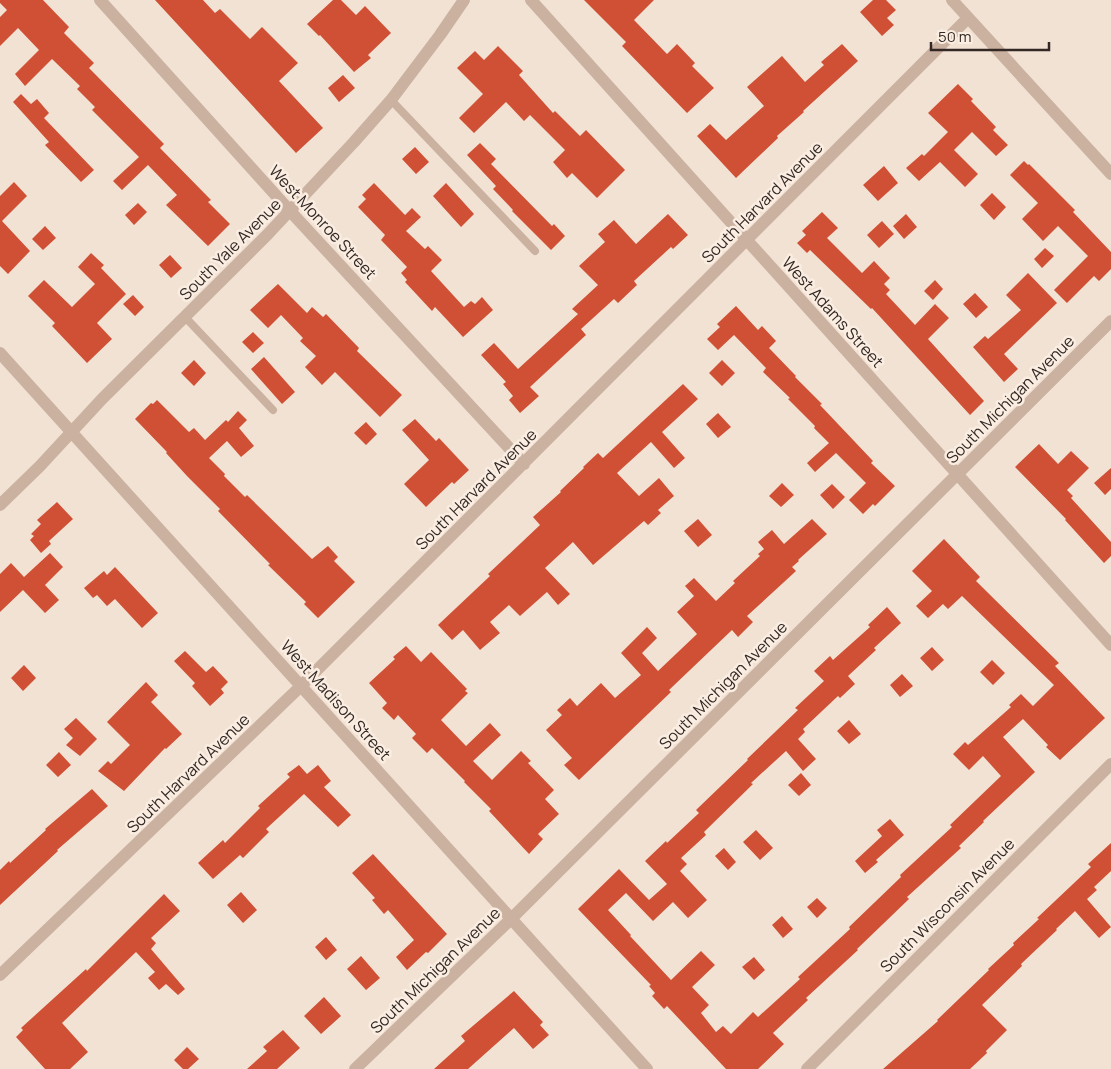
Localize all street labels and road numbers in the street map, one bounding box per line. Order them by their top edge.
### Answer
street label: South Harvard Avenue [697,137,827,267]
street label: West Monroe Street [264,160,382,284]
street label: South Yale Avenue [174,193,286,305]
street label: West Adams Street [777,252,889,372]
street label: South Michigan Avenue [941,330,1079,468]
street label: South Harvard Avenue [411,424,541,554]
street label: South Michigan Avenue [654,616,792,754]
street label: West Madison Street [276,635,396,765]
street label: South Harvard Avenue [122,708,254,838]
street label: South Wisconsin Avenue [875,833,1019,977]
street label: South Michigan Avenue [365,902,505,1038]

